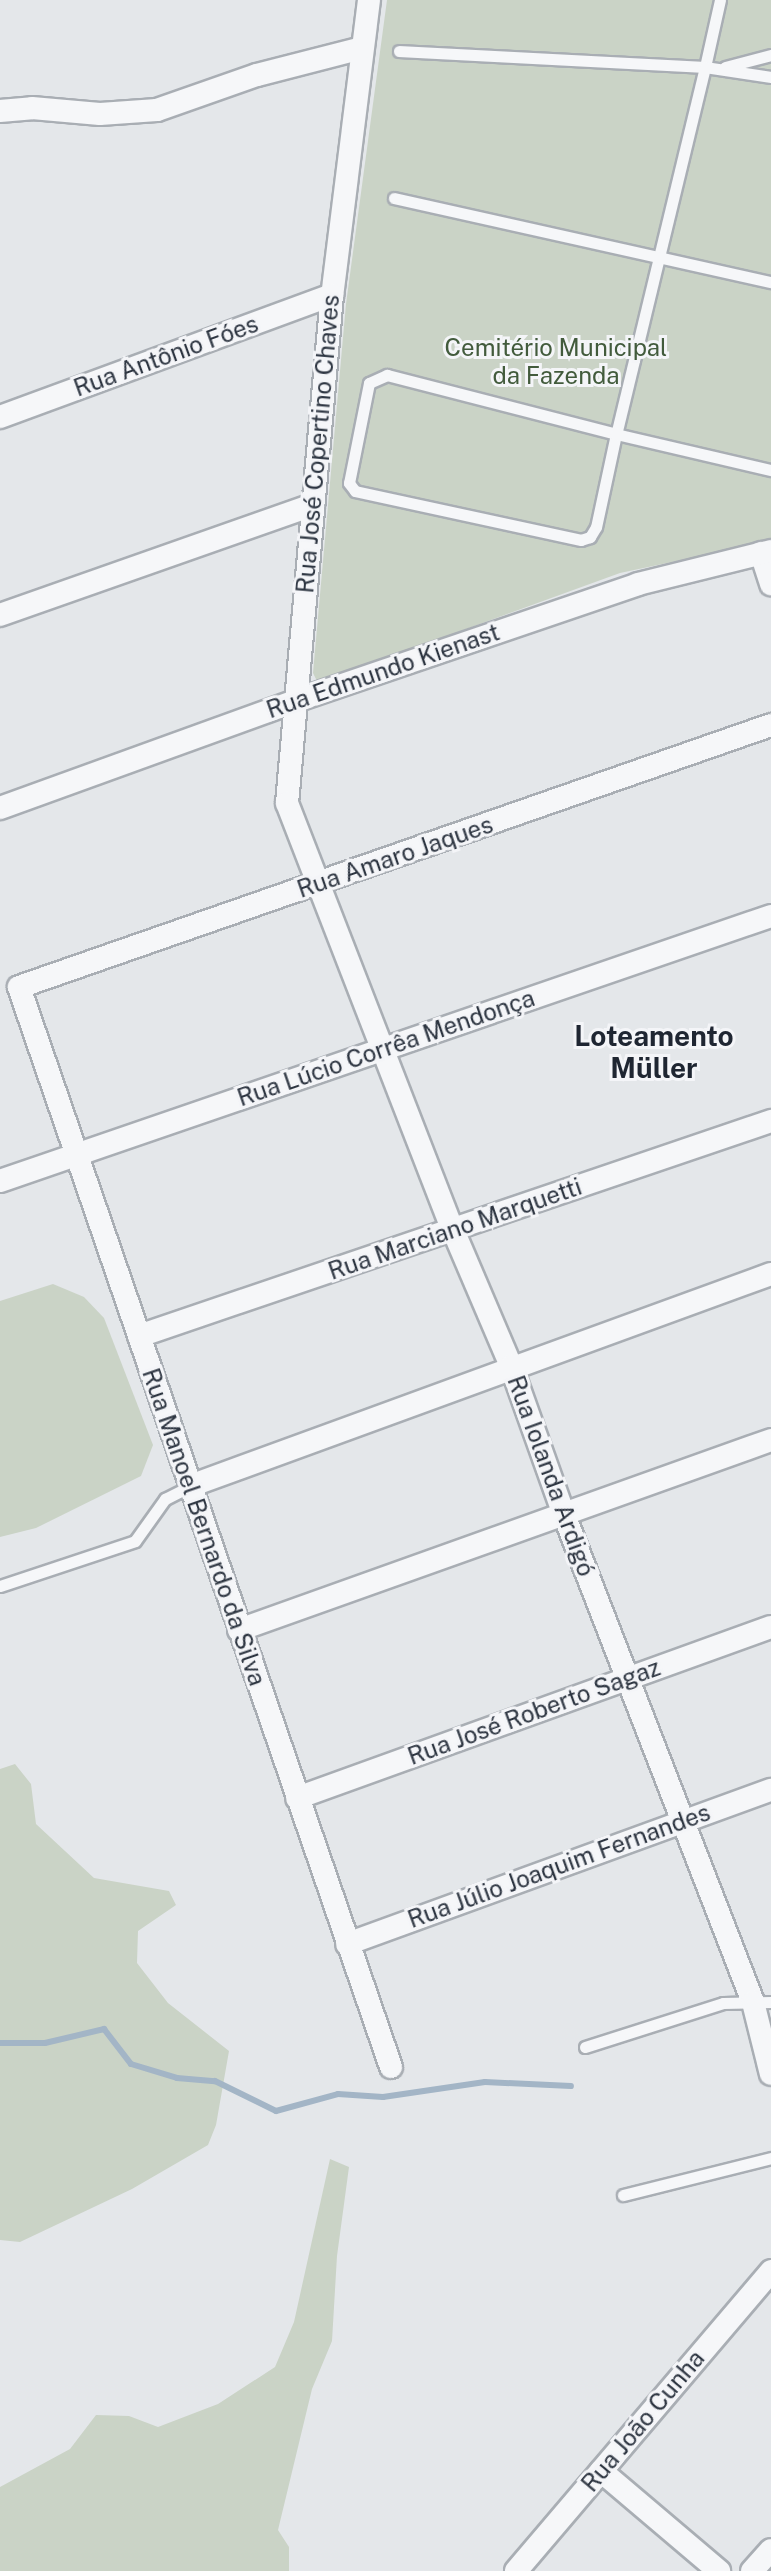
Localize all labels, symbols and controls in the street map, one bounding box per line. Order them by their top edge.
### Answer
street label: Rua José Copertino Chaves [291,293,345,595]
street label: Rua Antônio Fóes [70,309,262,403]
park label: Cemitério Municipal da Fazenda [445,334,667,390]
street label: Rua Edmundo Kienast [263,618,503,724]
street label: Rua Amaro Jaques [293,810,497,904]
street label: Rua Lúcio Corrêa Mendonça [233,983,539,1113]
district label: Loteamento Müller [574,1019,734,1085]
street label: Rua Marciano Marquetti [324,1172,586,1286]
street label: Rua Manoel Bernardo da Silva [136,1364,272,1690]
street label: Rua Iolanda Ardigó [501,1372,601,1580]
street label: Rua José Roberto Sagaz [404,1653,664,1771]
street label: Rua Júlio Joaquim Fernandes [404,1798,714,1934]
street label: Rua João Cunha [575,2344,711,2498]

